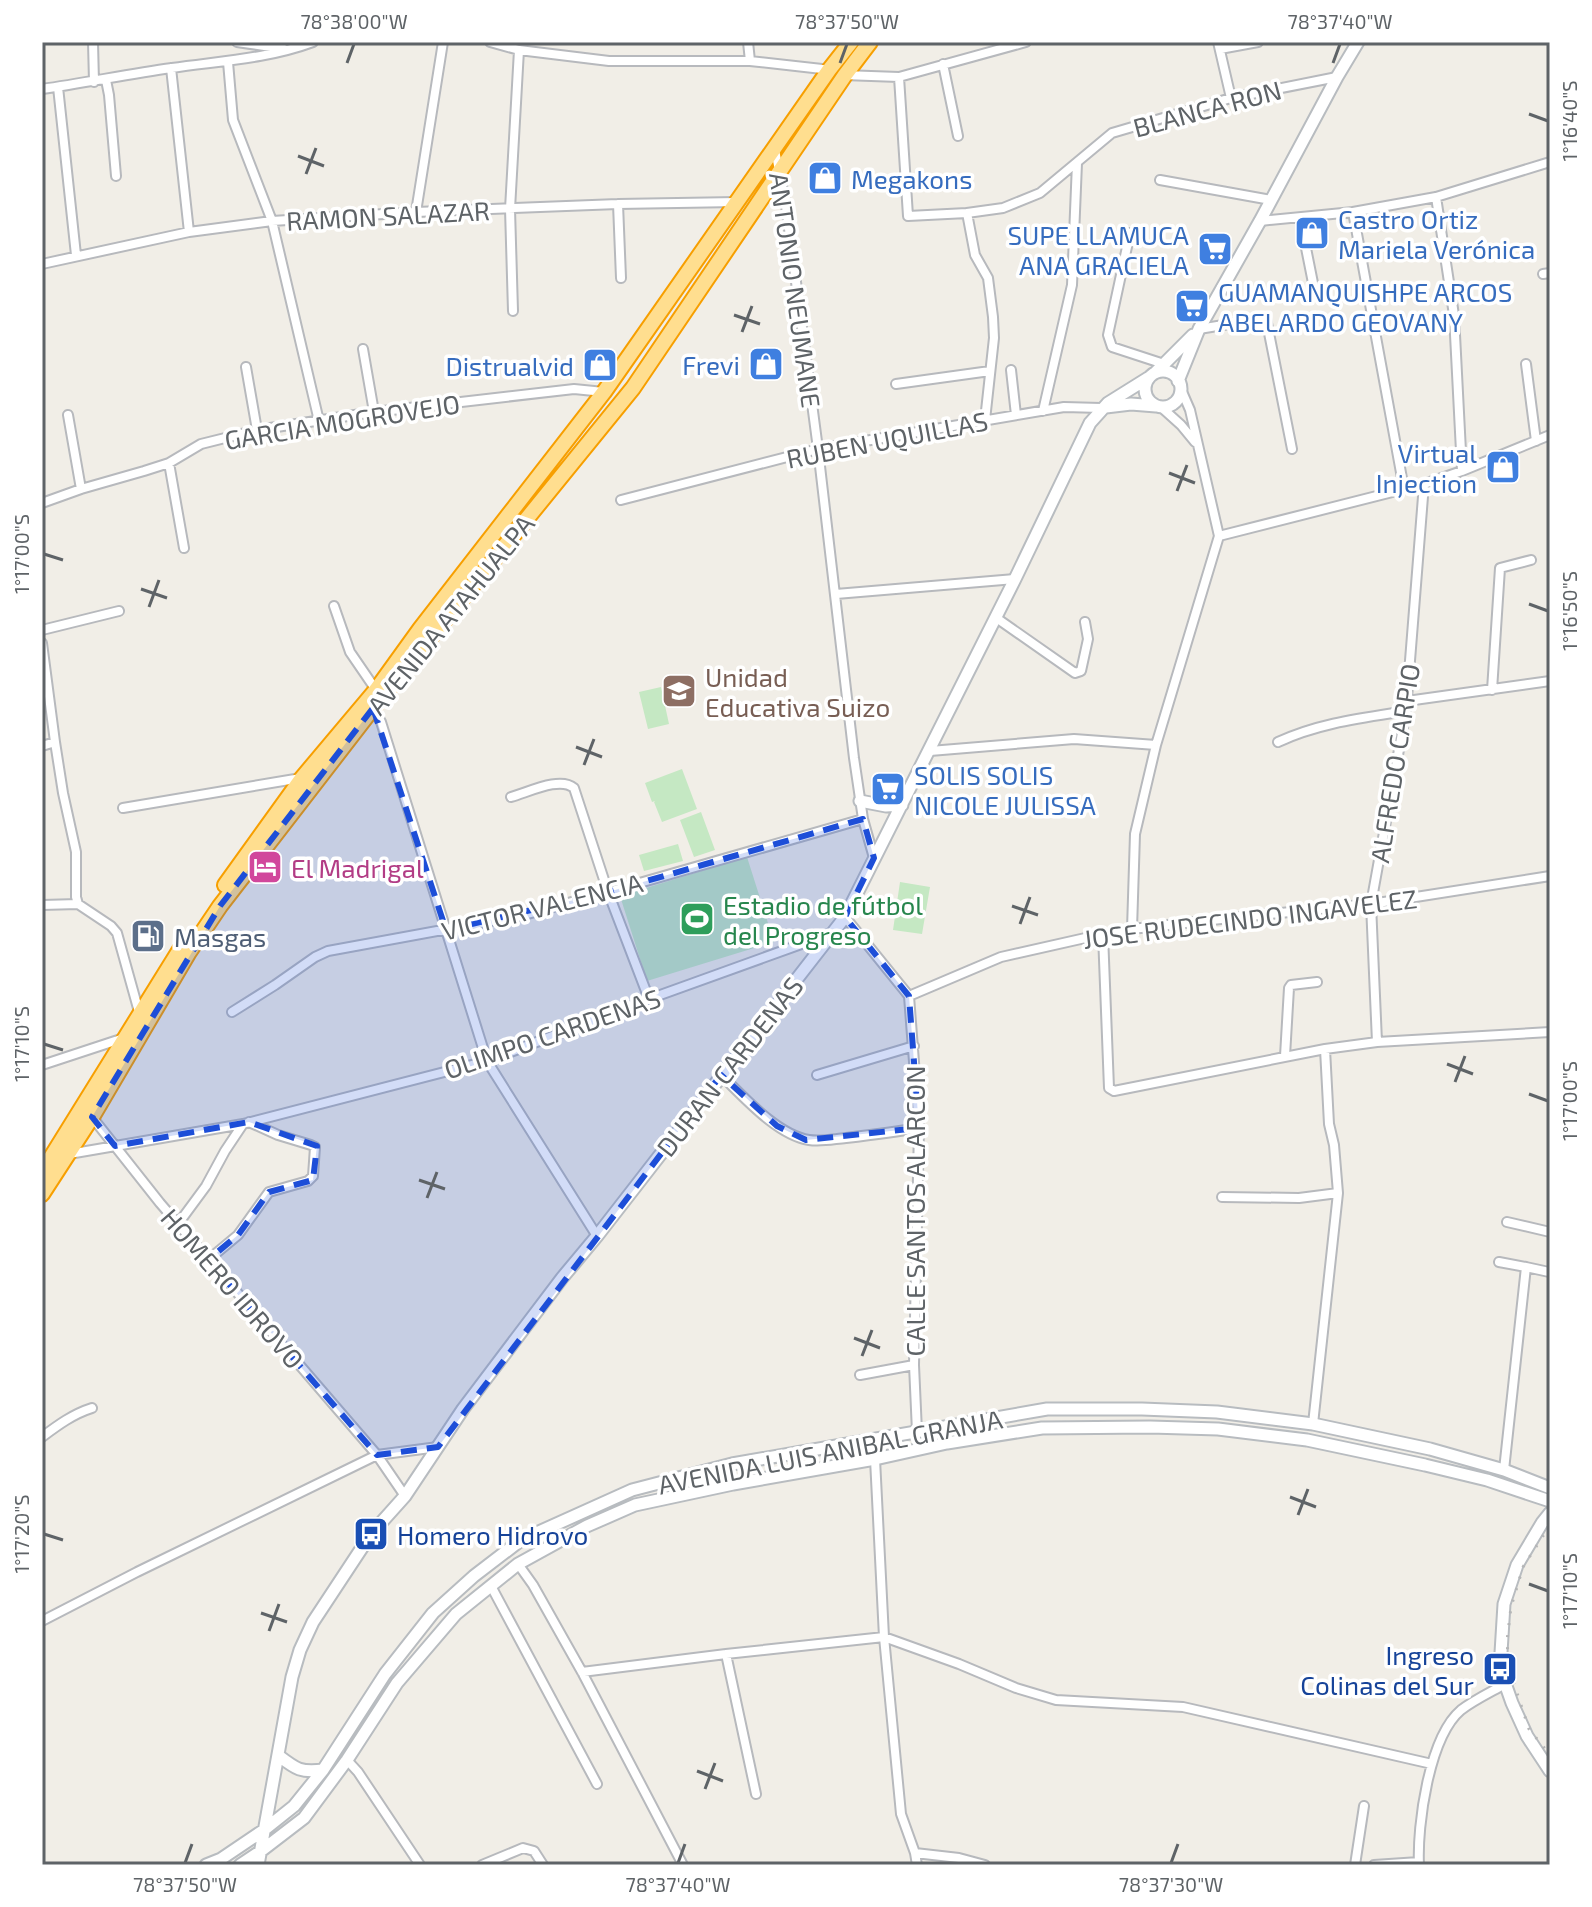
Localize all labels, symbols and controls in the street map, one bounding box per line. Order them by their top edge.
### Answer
text: 78°38'00"W [300,9,408,33]
text: 78°37'50"W [795,9,899,33]
text: 78°37'40"W [1287,9,1393,33]
street label: BLANCA RON [1130,73,1284,143]
text: 1°16'40"S [1557,80,1581,162]
shop icon: Megakons [806,159,844,197]
place label: Megakons [851,163,972,194]
street label: ANTONIO NEUMANE [764,170,828,410]
street label: RAMON SALAZAR [285,194,491,236]
place label: Castro Ortiz Mariela Verónica [1338,203,1535,264]
shop icon: Castro Ortiz Mariela Verónica [1293,214,1331,252]
place label: SUPE LLAMUCA ANA GRACIELA [1007,219,1189,280]
supermarket icon: SUPE LLAMUCA ANA GRACIELA [1196,230,1234,268]
place label: GUAMANQUISHPE ARCOS ABELARDO GEOVANY [1218,276,1512,337]
supermarket icon: GUAMANQUISHPE ARCOS ABELARDO GEOVANY [1173,287,1211,325]
shop icon: Frevi [747,345,785,383]
shop icon: Distrualvid [581,346,619,384]
place label: Frevi [682,349,740,380]
place label: Distrualvid [445,350,574,381]
street label: GARCIA MOGROVEJO [222,387,462,455]
street label: RUBEN UQUILLAS [784,404,990,474]
place label: Virtual Injection [1376,437,1477,498]
shop icon: Virtual Injection [1484,448,1522,486]
street label: AVENIDA ATAHUALPA [360,508,540,720]
text: 1°17'00"S [9,514,33,594]
text: 1°16'50"S [1557,571,1581,651]
place label: Unidad Educativa Suizo [705,661,890,722]
street label: ALFREDO CARPIO [1363,661,1425,865]
school or university icon: Unidad Educativa Suizo [660,672,698,710]
place label: SOLIS SOLIS NICOLE JULISSA [914,759,1096,820]
supermarket icon: SOLIS SOLIS NICOLE JULISSA [869,770,907,808]
hotel icon: El Madrigal [246,848,284,886]
place label: El Madrigal [291,852,424,883]
street label: VICTOR VALENCIA [438,866,646,946]
street label: JOSE RUDECINDO INGAVELEZ [1081,882,1419,954]
place label: Estadio de fútbol del Progreso [723,889,923,950]
sports icon: Estadio de fútbol del Progreso [678,900,716,938]
fuel station icon: Masgas [129,917,167,955]
place label: Masgas [174,921,266,952]
street label: DURAN CARDENAS [649,970,809,1162]
street label: OLIMPO CARDENAS [440,981,664,1085]
text: 1°17'10"S [9,1006,33,1082]
text: 1°17'00"S [1557,1061,1581,1141]
street label: CALLE SANTOS ALARCON [899,1065,930,1357]
street label: HOMERO IDROVO [155,1202,311,1374]
street label: AVENIDA LUIS ANIBAL GRANJA [655,1402,1005,1500]
text: 1°17'20"S [9,1494,33,1574]
bus stop icon: Homero Hidrovo [352,1515,390,1553]
place label: Homero Hidrovo [397,1519,588,1550]
text: 1°17'10"S [1557,1553,1581,1629]
place label: Ingreso Colinas del Sur [1300,1639,1474,1700]
bus stop icon: Ingreso Colinas del Sur [1481,1650,1519,1688]
text: 78°37'50"W [133,1872,237,1896]
text: 78°37'40"W [625,1872,731,1896]
text: 78°37'30"W [1119,1872,1223,1896]

